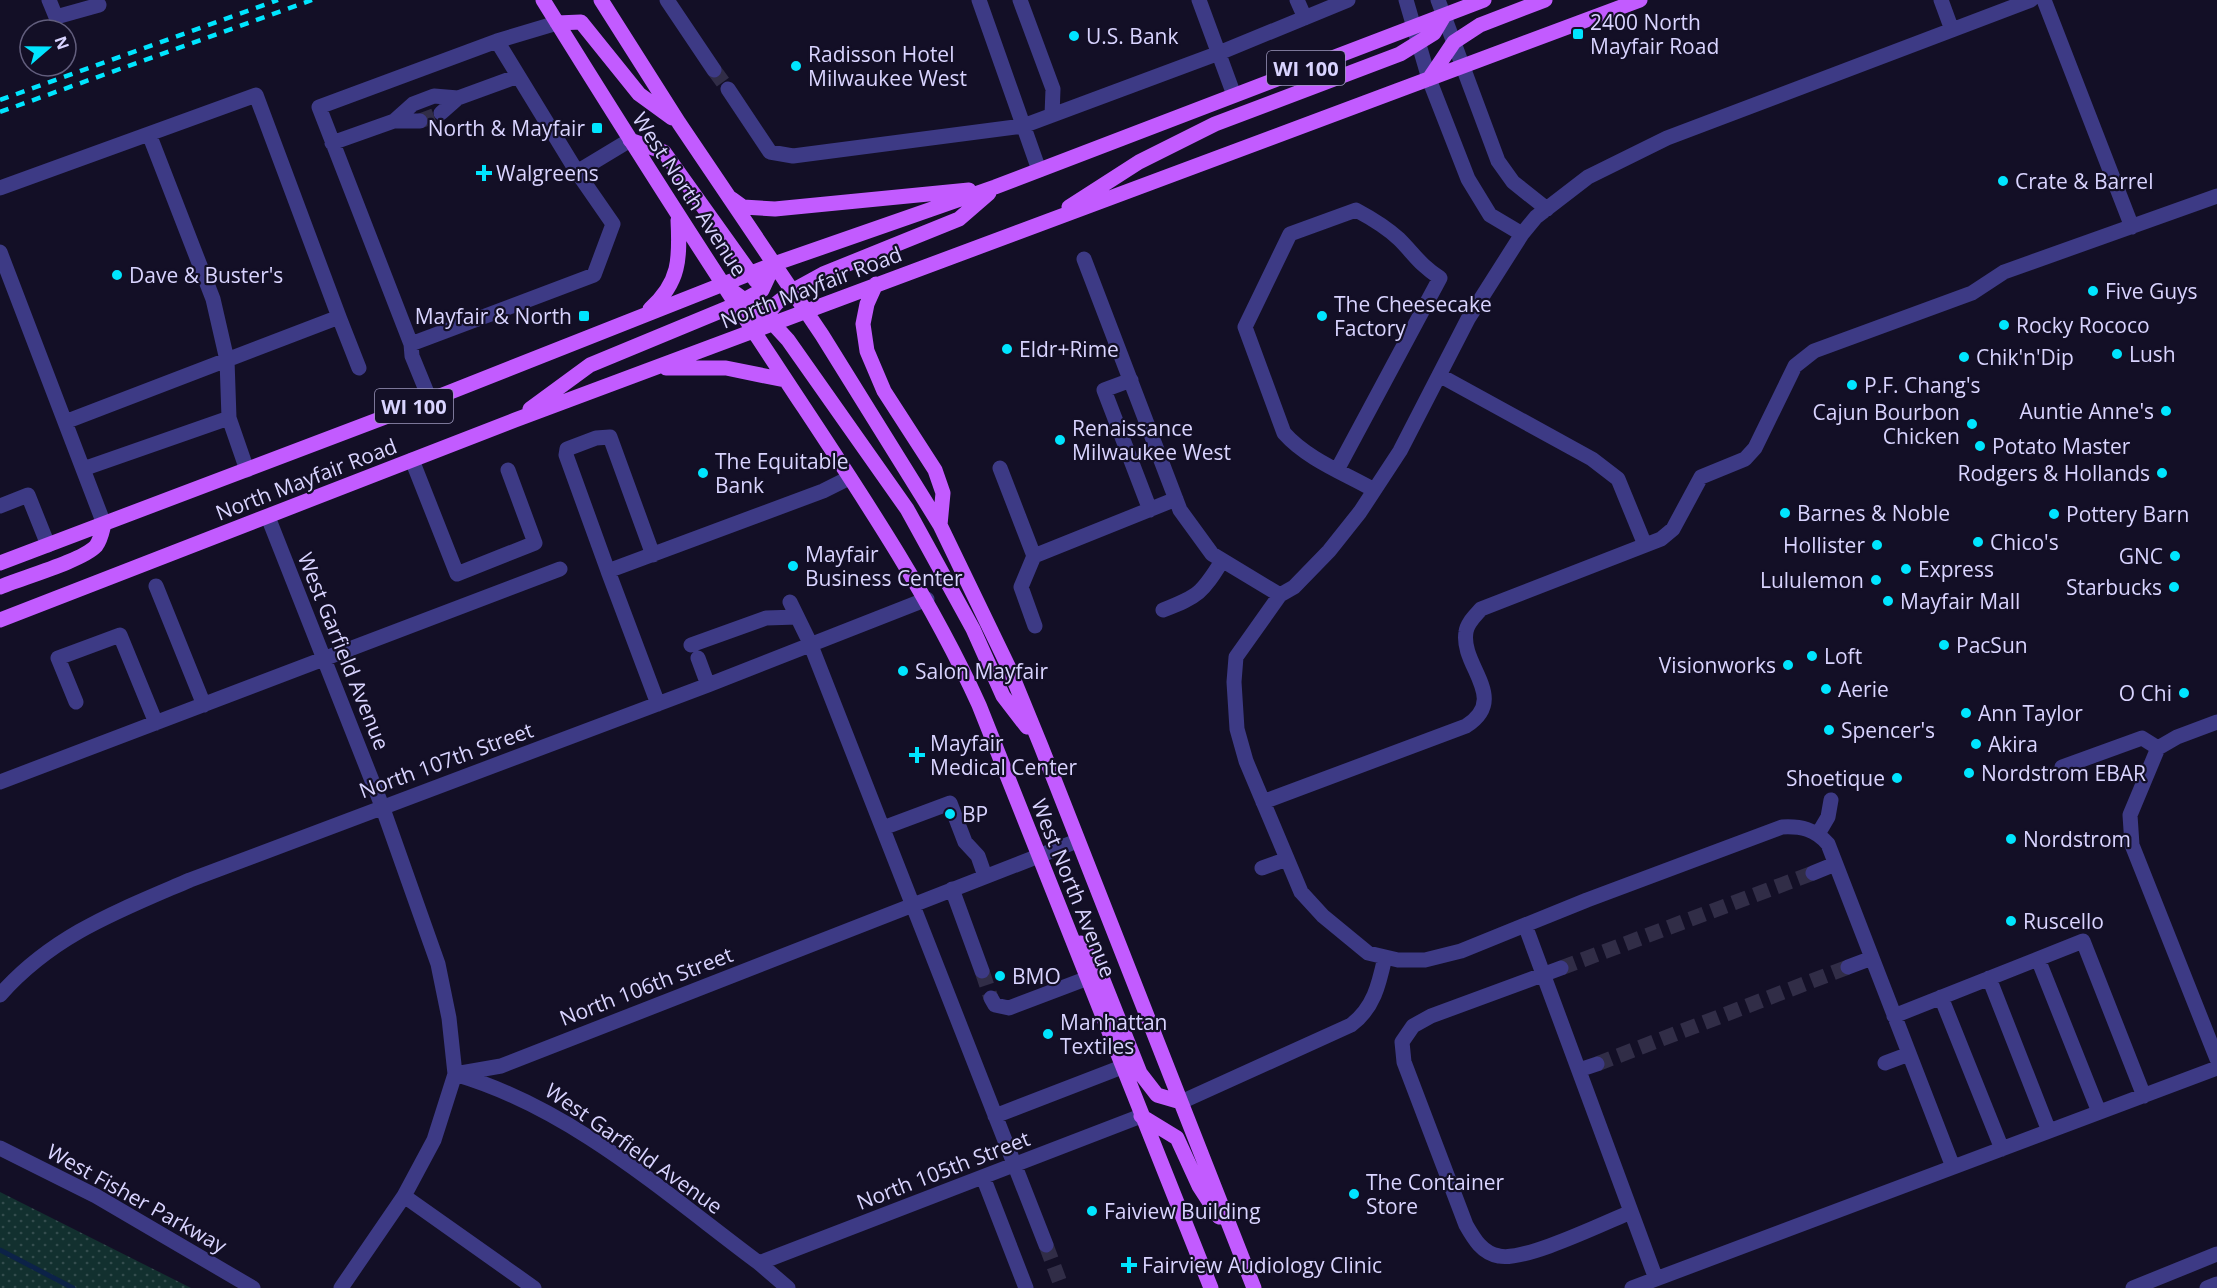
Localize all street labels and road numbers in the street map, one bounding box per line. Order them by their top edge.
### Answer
road number: WI 100 [1267,51,1345,85]
street label: West North Avenue [626,107,754,281]
street label: North Mayfair Road [716,240,906,334]
road number: WI 100 [375,389,453,423]
street label: North Mayfair Road [211,432,401,526]
street label: West Garfield Avenue [292,548,396,754]
street label: North 107th Street [355,715,537,805]
street label: West North Avenue [1025,795,1123,981]
street label: North 106th Street [555,940,737,1032]
street label: West Garfield Avenue [540,1076,728,1220]
street label: North 105th Street [852,1124,1034,1216]
street label: West Fisher Parkway [42,1137,232,1259]

